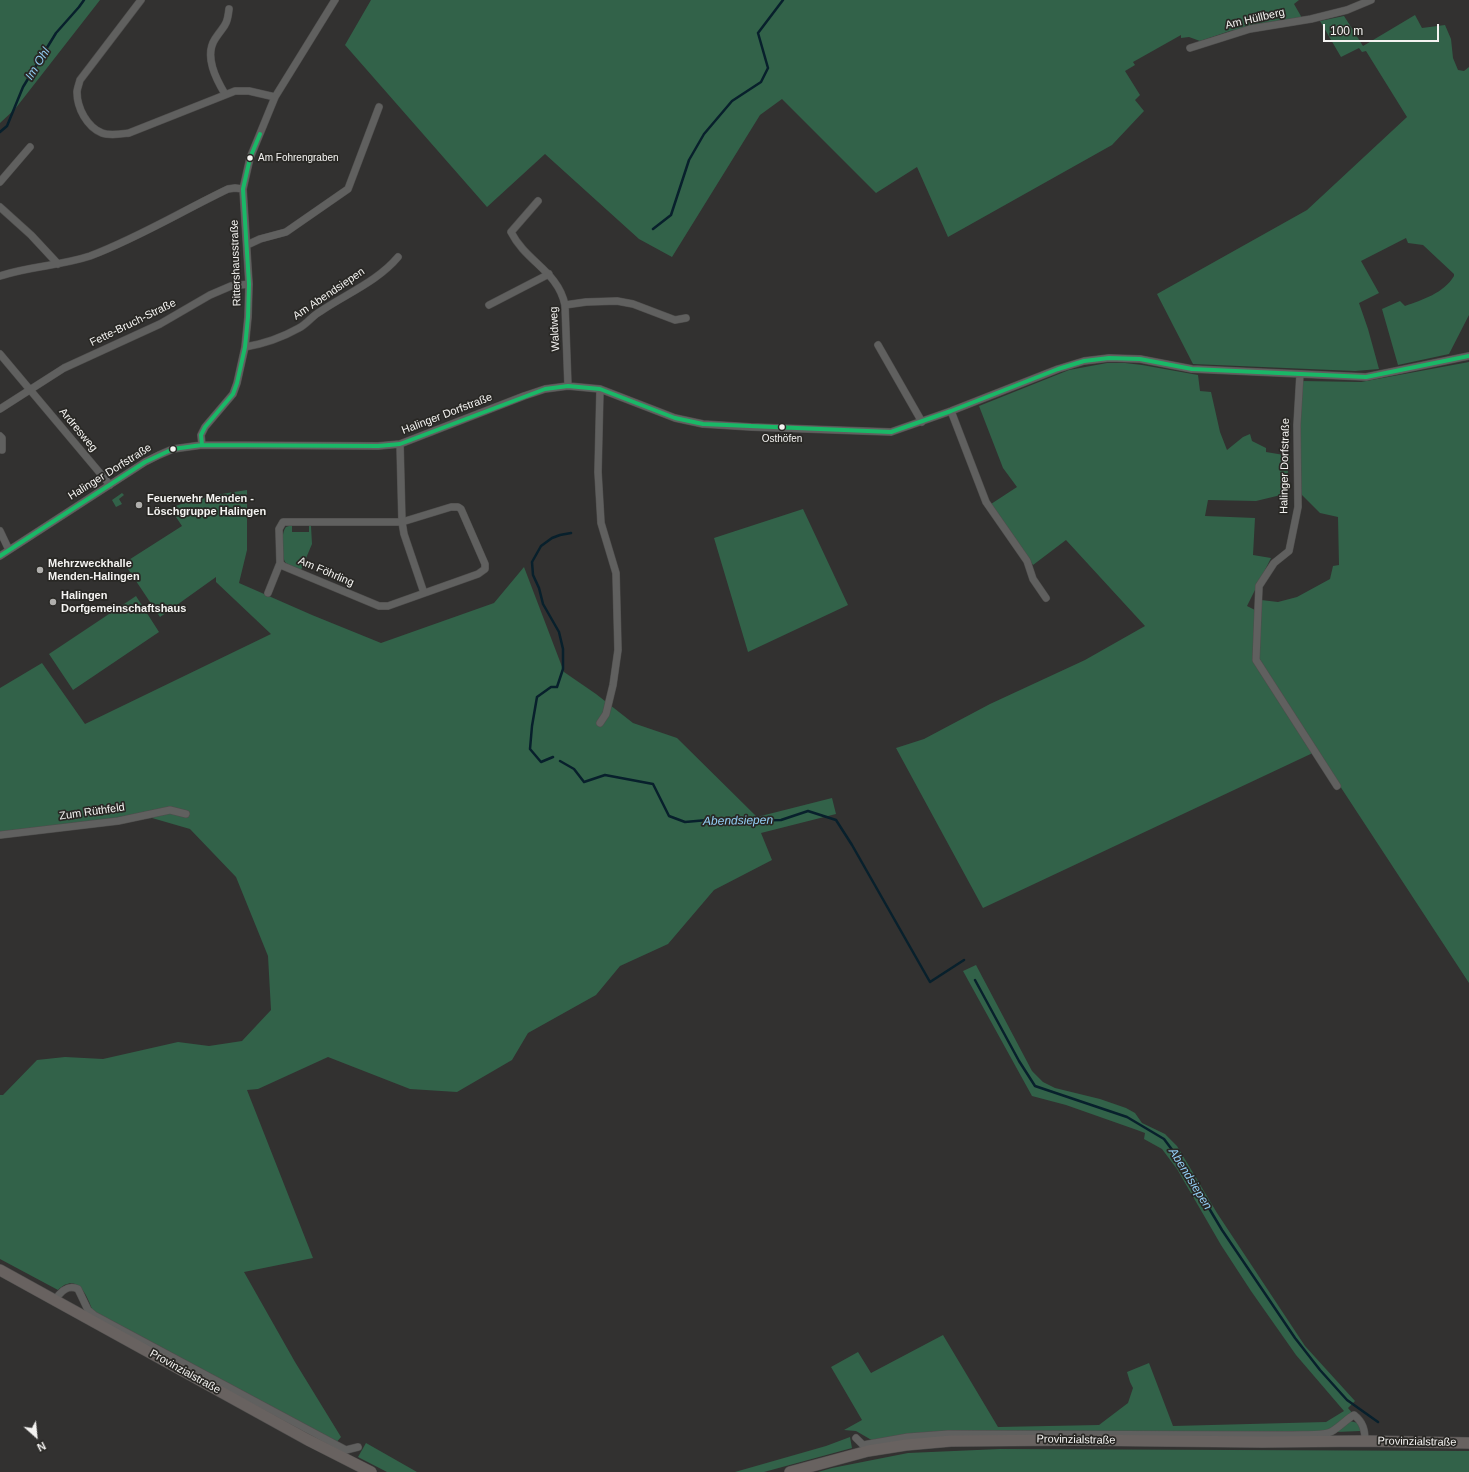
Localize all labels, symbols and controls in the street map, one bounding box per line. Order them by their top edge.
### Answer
street label: Am Hüllberg [1224,6,1286,32]
scale bar [1325,16,1441,42]
text: 100 m [1330,24,1363,38]
water label: Im Ohl [23,45,53,83]
place label: Am Fohrengraben [258,152,339,164]
marker: Am Fohrengraben [245,153,255,163]
street label: Rittershausstraße [228,219,244,307]
street label: Am Abendsiepen [291,265,367,323]
street label: Fette-Bruch-Straße [88,296,178,350]
street label: Waldweg [547,306,563,352]
street label: Halinger Dorfstraße [400,391,494,437]
street label: Ardresweg [56,406,100,454]
street label: Halinger Dorfstraße [1278,418,1292,514]
marker: Osthöfen [777,422,787,432]
place label: Osthöfen [762,433,802,445]
street label: Halinger Dorfstraße [66,441,154,503]
unlabelled marker [168,444,178,454]
place label: Feuerwehr Menden - Löschgruppe Halingen [147,492,266,518]
marker: Feuerwehr Menden - Löschgruppe Halingen [134,500,144,510]
street label: Am Föhrling [296,554,356,590]
place label: Mehrzweckhalle Menden-Halingen [48,557,140,583]
marker: Mehrzweckhalle Menden-Halingen [35,565,45,575]
place label: Halingen Dorfgemeinschaftshaus [61,589,186,615]
marker: Halingen Dorfgemeinschaftshaus [48,597,58,607]
street label: Zum Rüthfeld [58,801,126,823]
water label: Abendsiepen [703,813,773,829]
water label: Abendsiepen [1165,1145,1215,1213]
street label: Provinzialstraße [147,1347,223,1397]
north arrow [16,1416,56,1456]
street label: Provinzialstraße [1036,1433,1116,1447]
street label: Provinzialstraße [1377,1435,1457,1449]
text: N [35,1440,48,1454]

